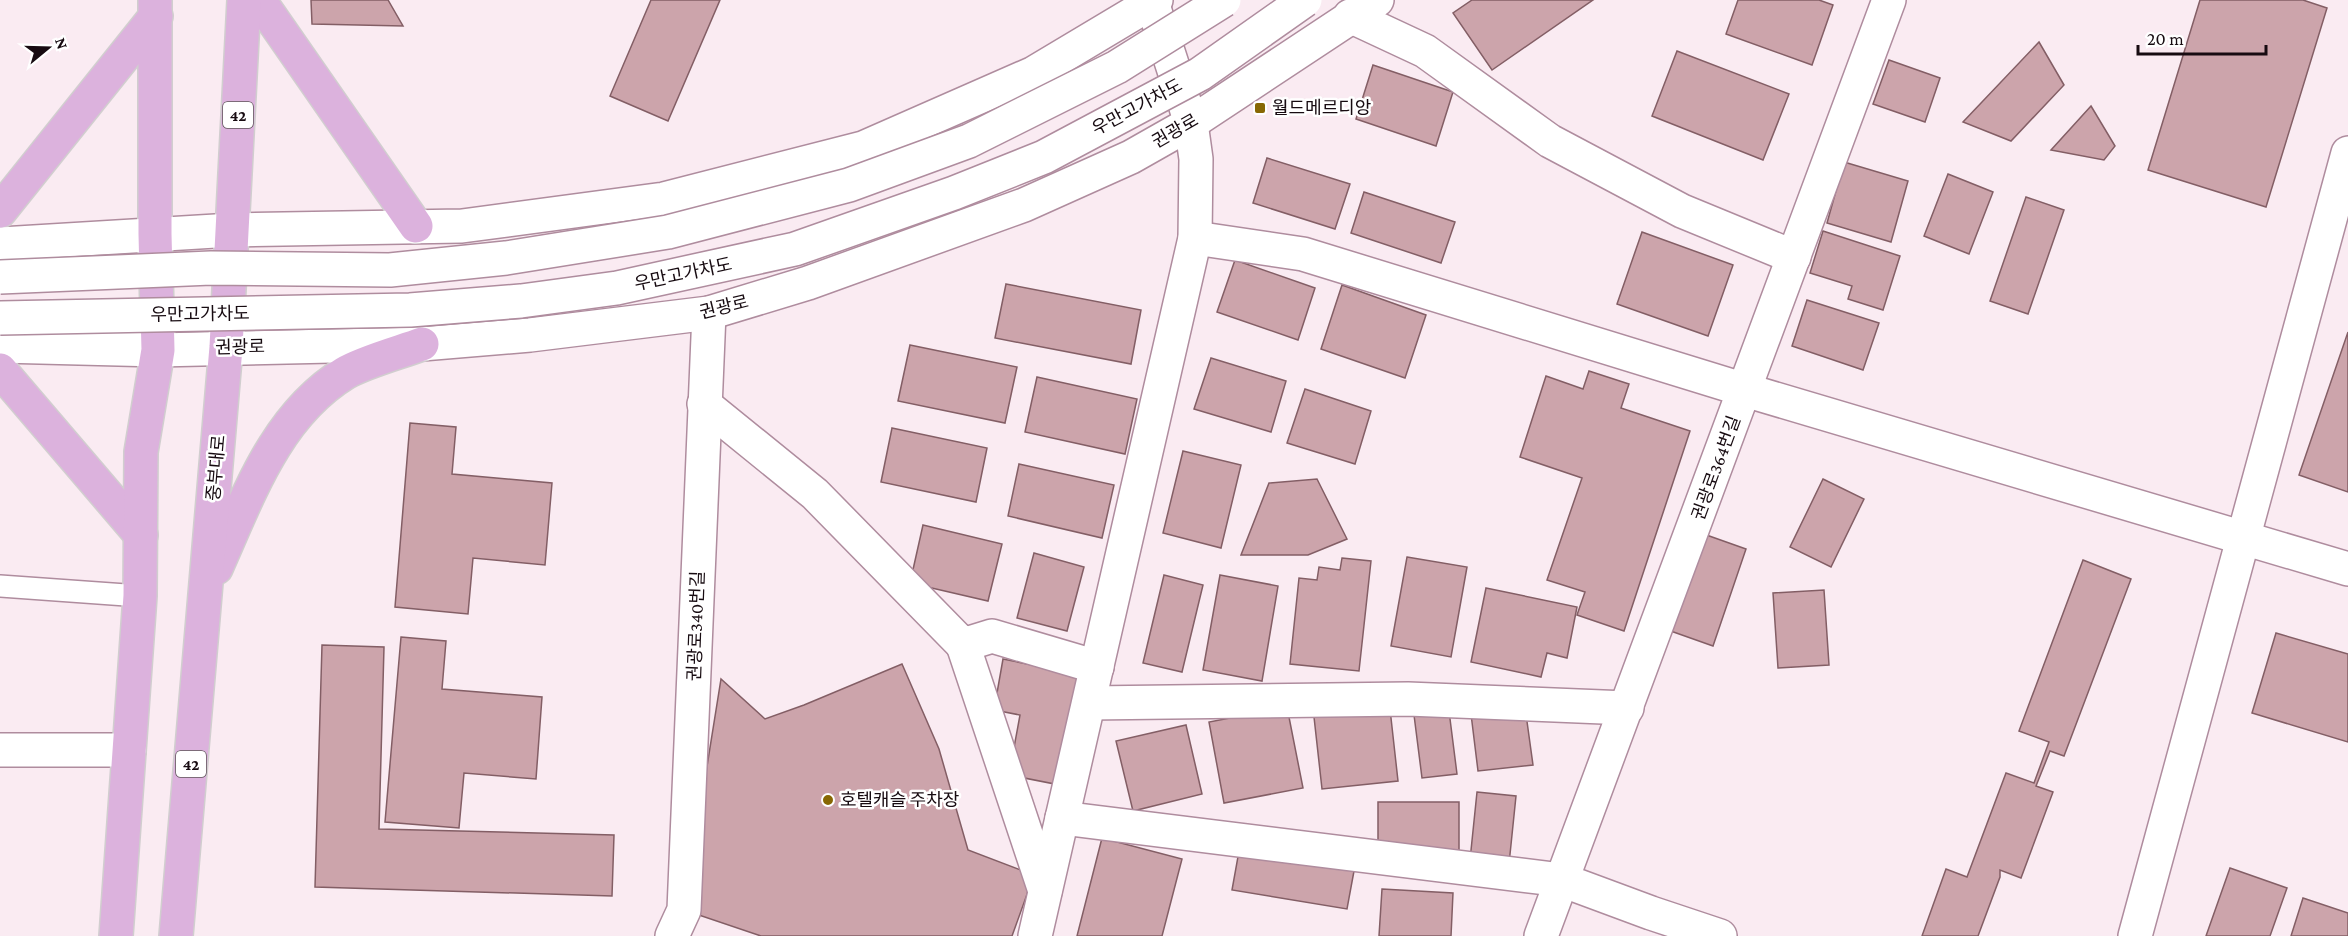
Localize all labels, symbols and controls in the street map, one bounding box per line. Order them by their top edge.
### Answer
north arrow [18,18,78,78]
scale bar [2138,18,2266,56]
text: 20 m [2147,29,2184,49]
text: N [52,35,72,51]
street label: 우만고가차도 [1088,75,1186,139]
place label: 월드메르디앙 [1272,98,1371,118]
marker: 월드메르디앙 [1253,101,1267,115]
road number: 42 [223,102,253,128]
street label: 권광로 [1148,110,1202,152]
street label: 우만고가차도 [632,254,734,294]
street label: 권광로 [697,291,751,323]
street label: 우만고가차도 [150,303,250,325]
street label: 권광로 [215,337,265,357]
street label: 권광로364번길 [1688,413,1744,523]
street label: 중부대로 [203,434,229,502]
street label: 권광로340번길 [684,570,708,682]
road number: 42 [176,751,206,777]
place label: 호텔캐슬 주차장 [840,790,959,810]
marker: 호텔캐슬 주차장 [821,793,835,807]

